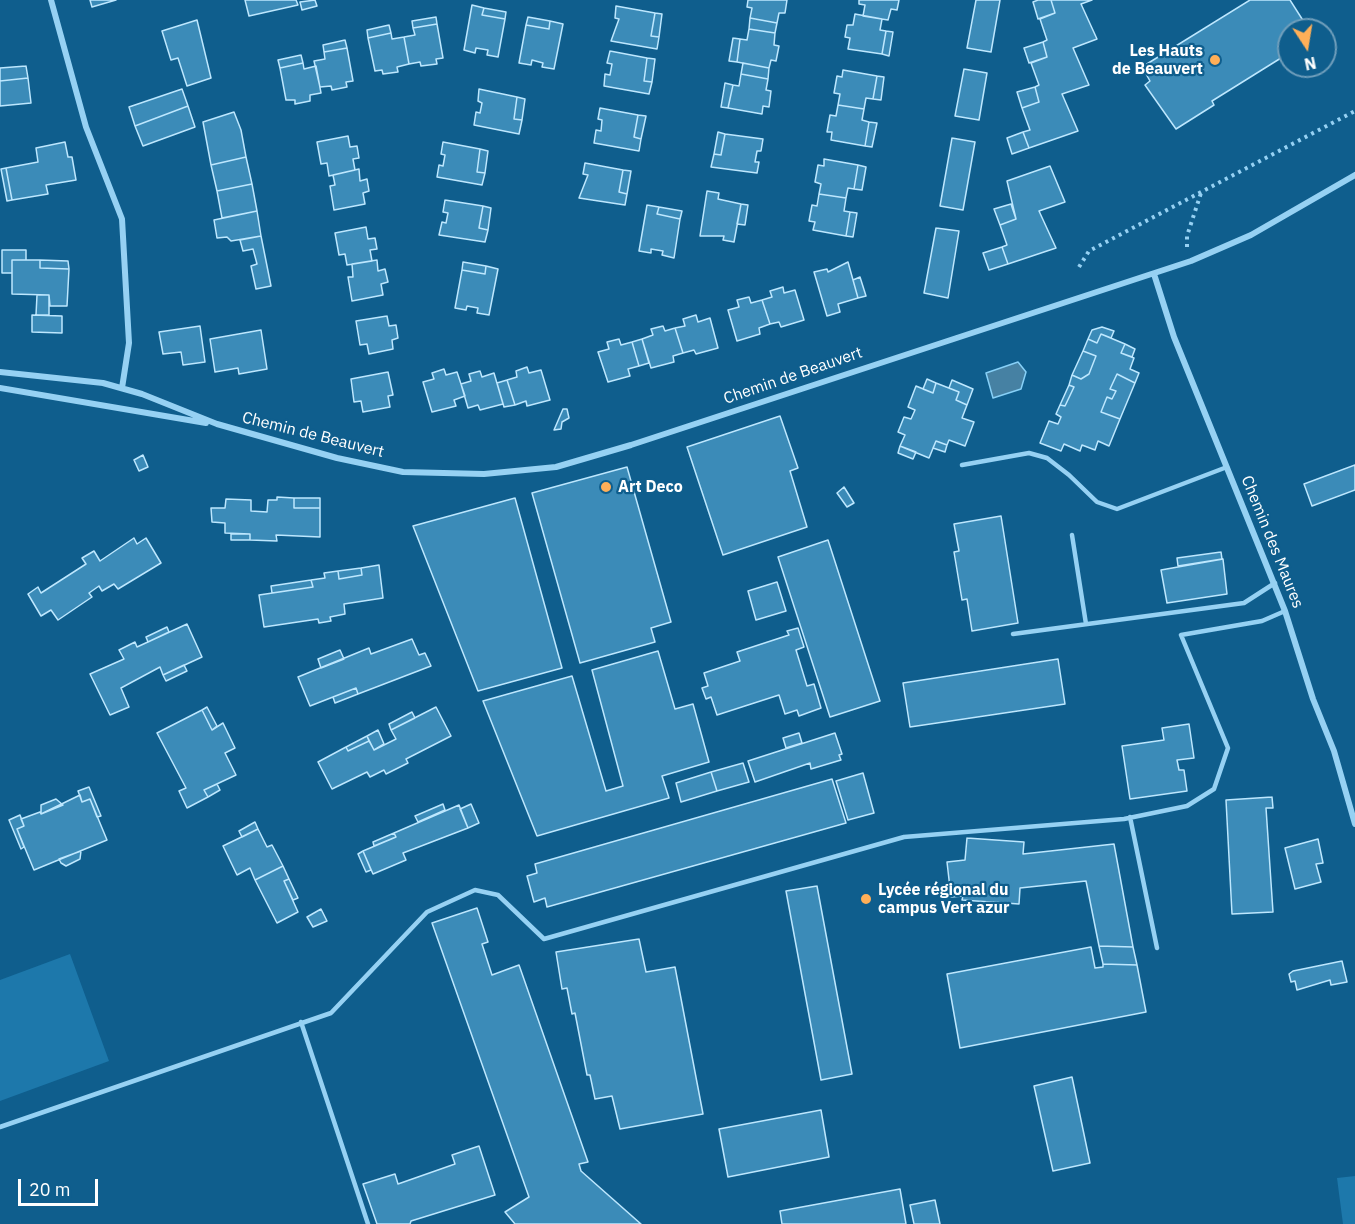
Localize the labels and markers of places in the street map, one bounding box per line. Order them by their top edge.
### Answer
place label: Les Hauts de Beauvert [1112,41,1203,79]
marker: Les Hauts de Beauvert [1208,53,1222,67]
place label: Art Deco [618,477,683,497]
marker: Art Deco [599,480,613,494]
place label: Lycée régional du campus Vert azur [878,880,1009,918]
marker: Lycée régional du campus Vert azur [859,892,873,906]

